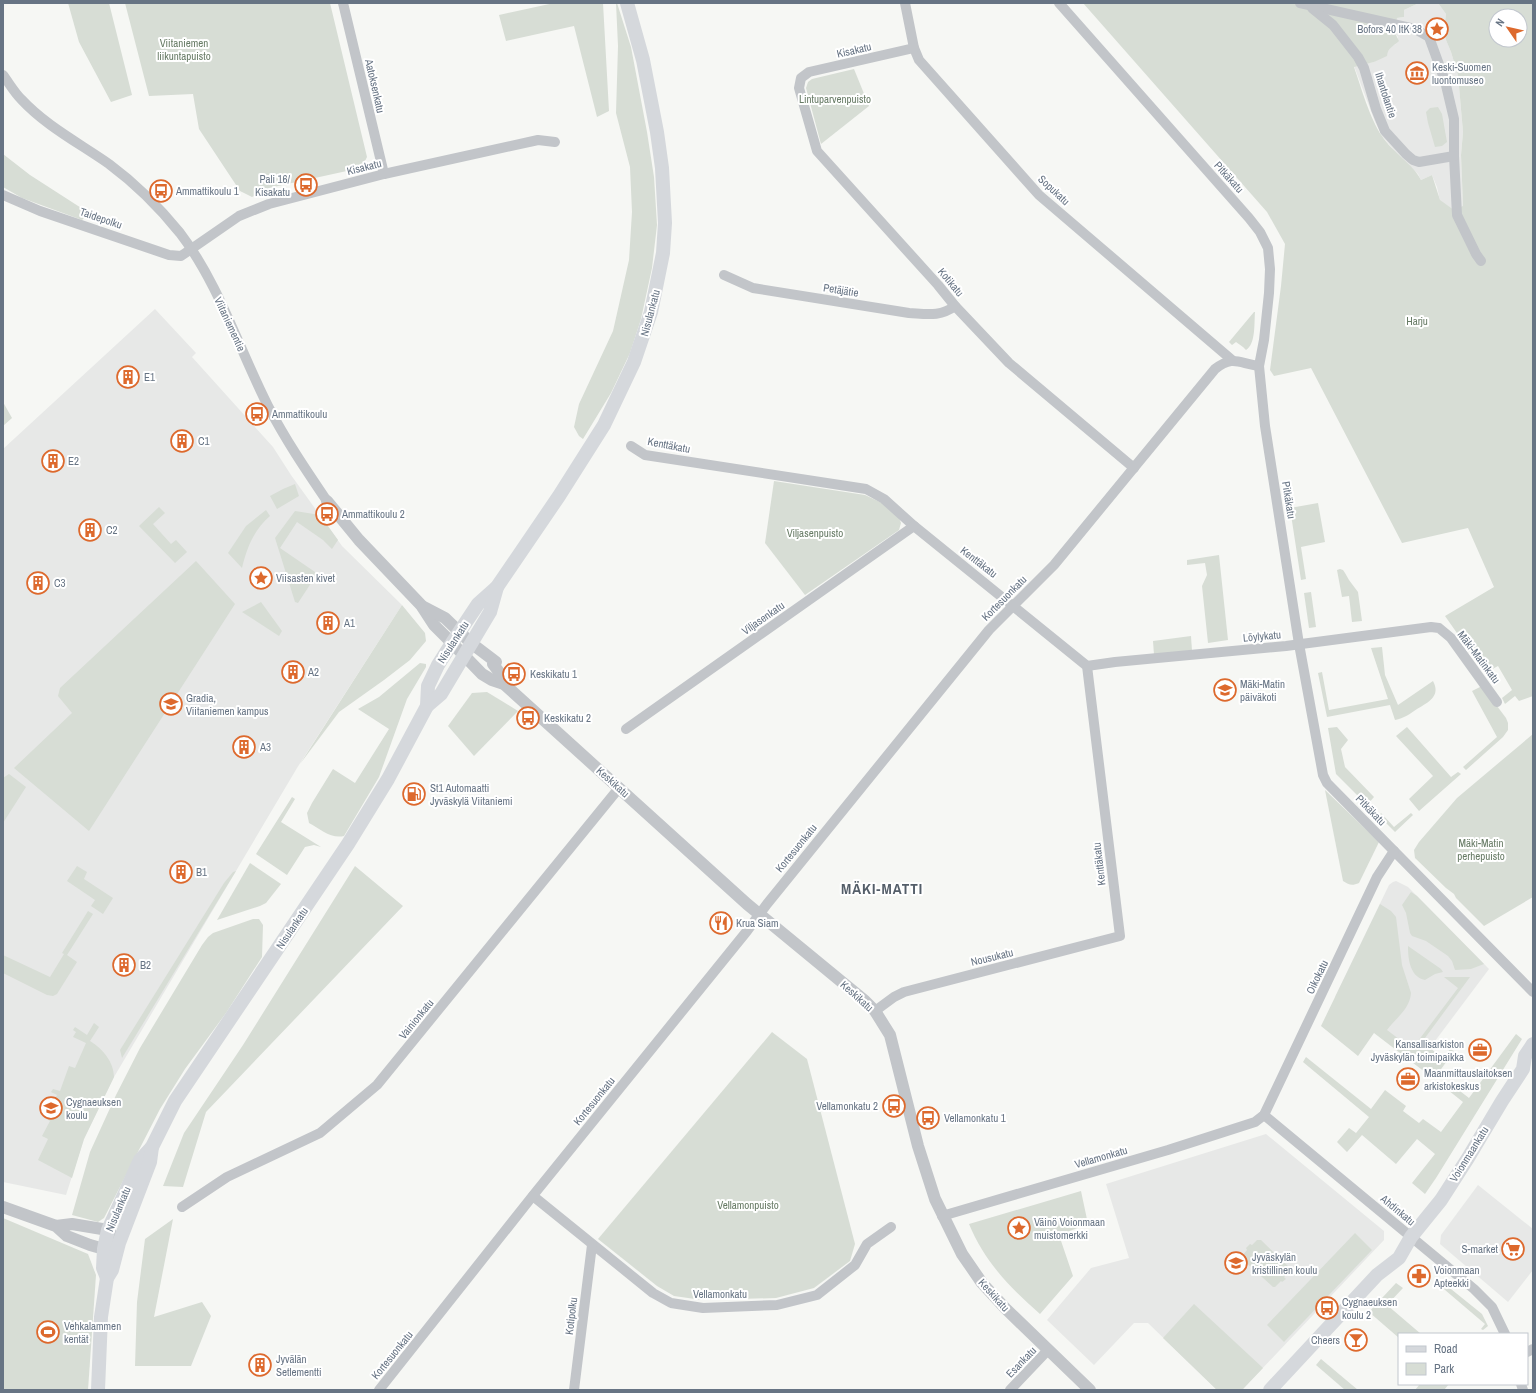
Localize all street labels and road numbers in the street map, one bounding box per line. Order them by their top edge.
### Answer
street label: Kisakatu [835,39,873,61]
street label: Aatoksenkatu [362,57,388,114]
street label: Ihantolantie [1372,70,1400,120]
street label: Kisakatu [345,156,383,178]
street label: Pitkäkatu [1211,158,1247,196]
street label: Sopukatu [1035,172,1073,208]
street label: Taidepolku [78,204,124,232]
street label: Kotikatu [935,265,967,299]
street label: Petäjätie [822,280,860,300]
street label: Nisulankatu [637,288,663,338]
street label: Viitaniementie [211,295,249,353]
street label: Kenttäkatu [646,434,692,456]
street label: Pitkäkatu [1279,480,1299,520]
street label: Kenttäkatu [958,543,1000,581]
street label: Kortesuonkatu [978,572,1030,624]
street label: Viljasenkatu [739,598,787,638]
street label: Nisulankatu [434,618,472,666]
street label: Löylykatu [1242,627,1282,645]
street label: Mäki-Matinkatu [1455,628,1503,686]
street label: Keskikatu [594,764,632,800]
street label: Pitkäkatu [1353,792,1389,828]
street label: Kortesuonkatu [772,821,820,875]
street label: Kenttäkatu [1089,842,1109,886]
street label: Nisulankatu [273,904,311,952]
street label: Nousukatu [969,945,1015,969]
street label: Oikokatu [1303,958,1331,996]
street label: Keskikatu [838,978,876,1014]
street label: Vainionkatu [396,996,436,1042]
street label: Kortesuonkatu [570,1074,618,1128]
street label: Voionmaankatu [1446,1124,1492,1184]
street label: Vellamonkatu [1073,1143,1129,1171]
street label: Nisulankatu [102,1184,134,1234]
street label: Ahdinkatu [1377,1191,1418,1228]
street label: Keskikatu [976,1276,1012,1314]
street label: Vellamonkatu [693,1287,747,1301]
street label: Kotipolku [562,1296,580,1336]
street label: Kortesuonkatu [368,1328,416,1382]
street label: Esankatu [1003,1344,1039,1380]

